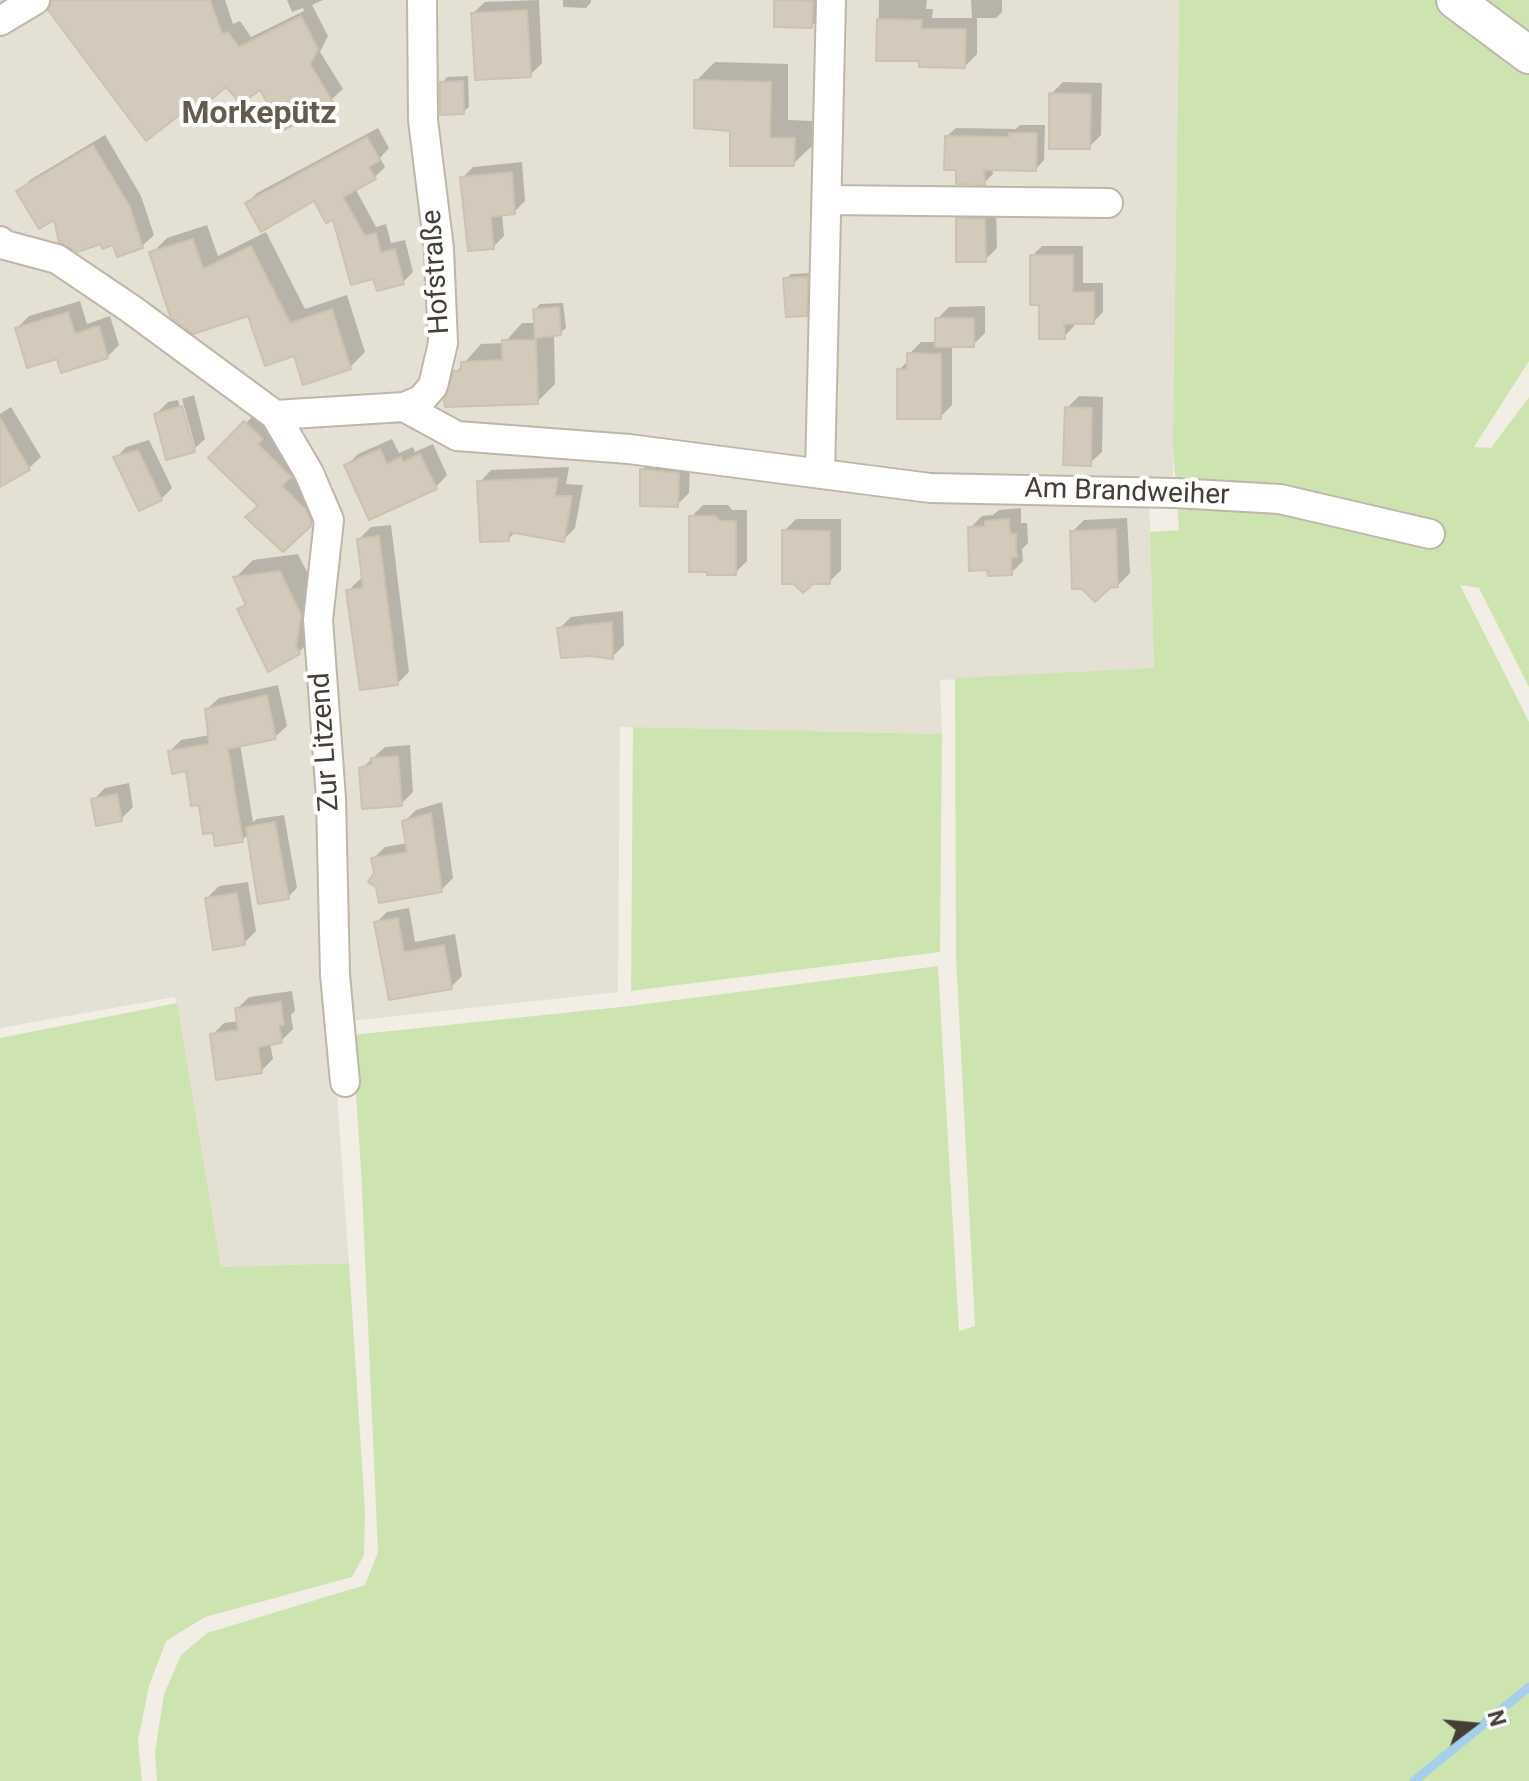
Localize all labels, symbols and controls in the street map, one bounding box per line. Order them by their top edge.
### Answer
district label: Morkepütz [182,96,336,134]
street label: Hofstraße [416,208,458,336]
street label: Am Brandweiher [1024,473,1230,513]
street label: Zur Litzend [304,671,348,813]
north arrow [1433,1685,1513,1765]
text: N [1482,1707,1511,1729]

